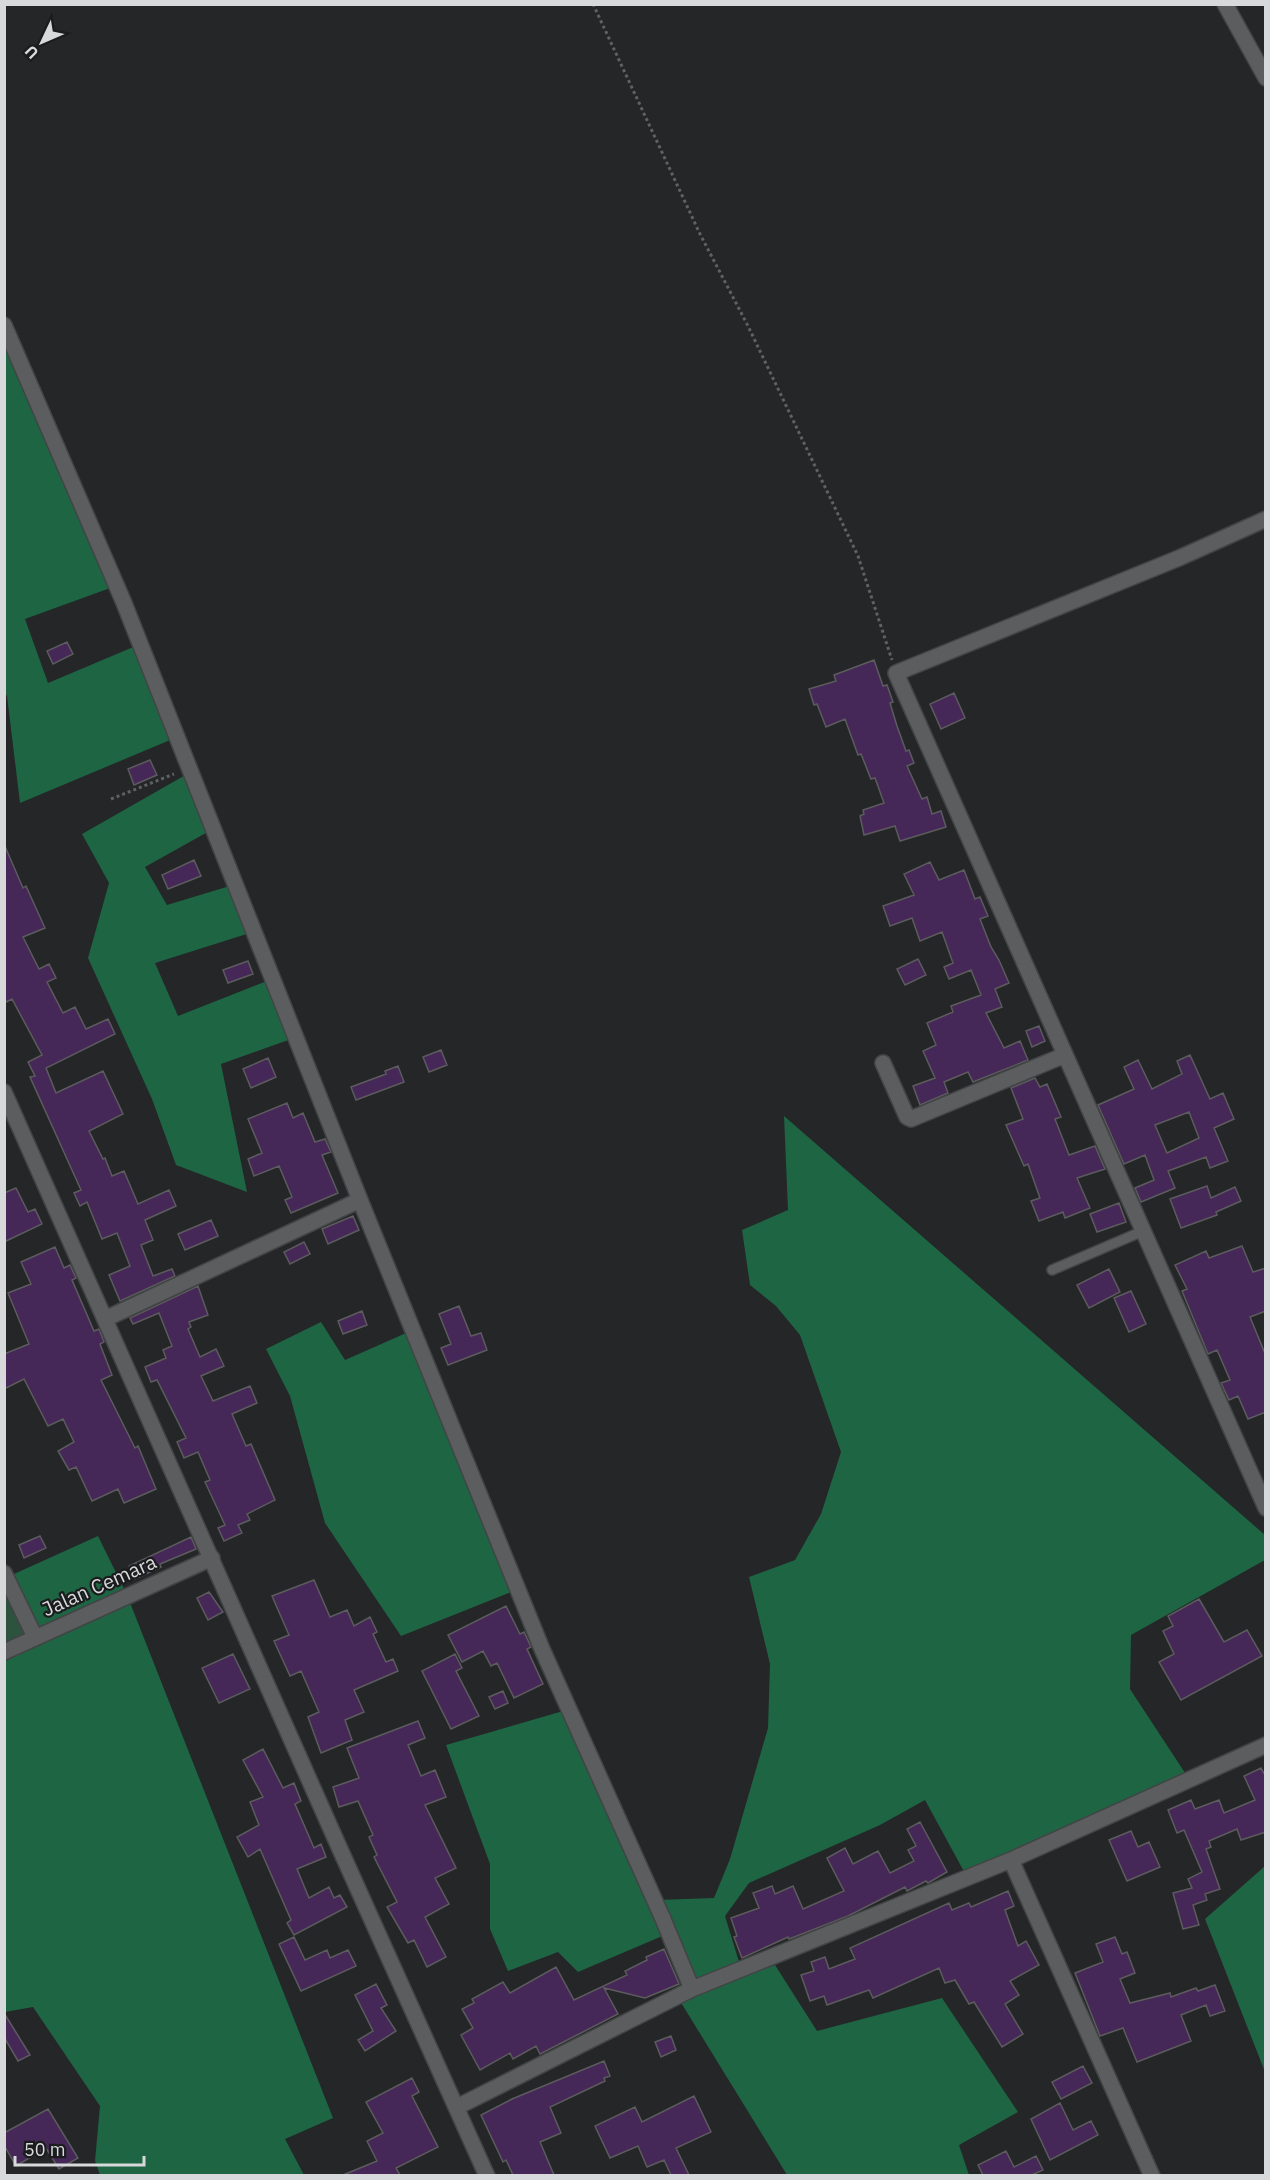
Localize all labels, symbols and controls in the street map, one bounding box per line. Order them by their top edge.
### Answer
north arrow [12,12,72,72]
text: U [20,41,42,63]
street label: Jalan Cemara [38,1548,161,1622]
scale bar [15,2129,144,2167]
text: 50 m [24,2138,66,2161]

